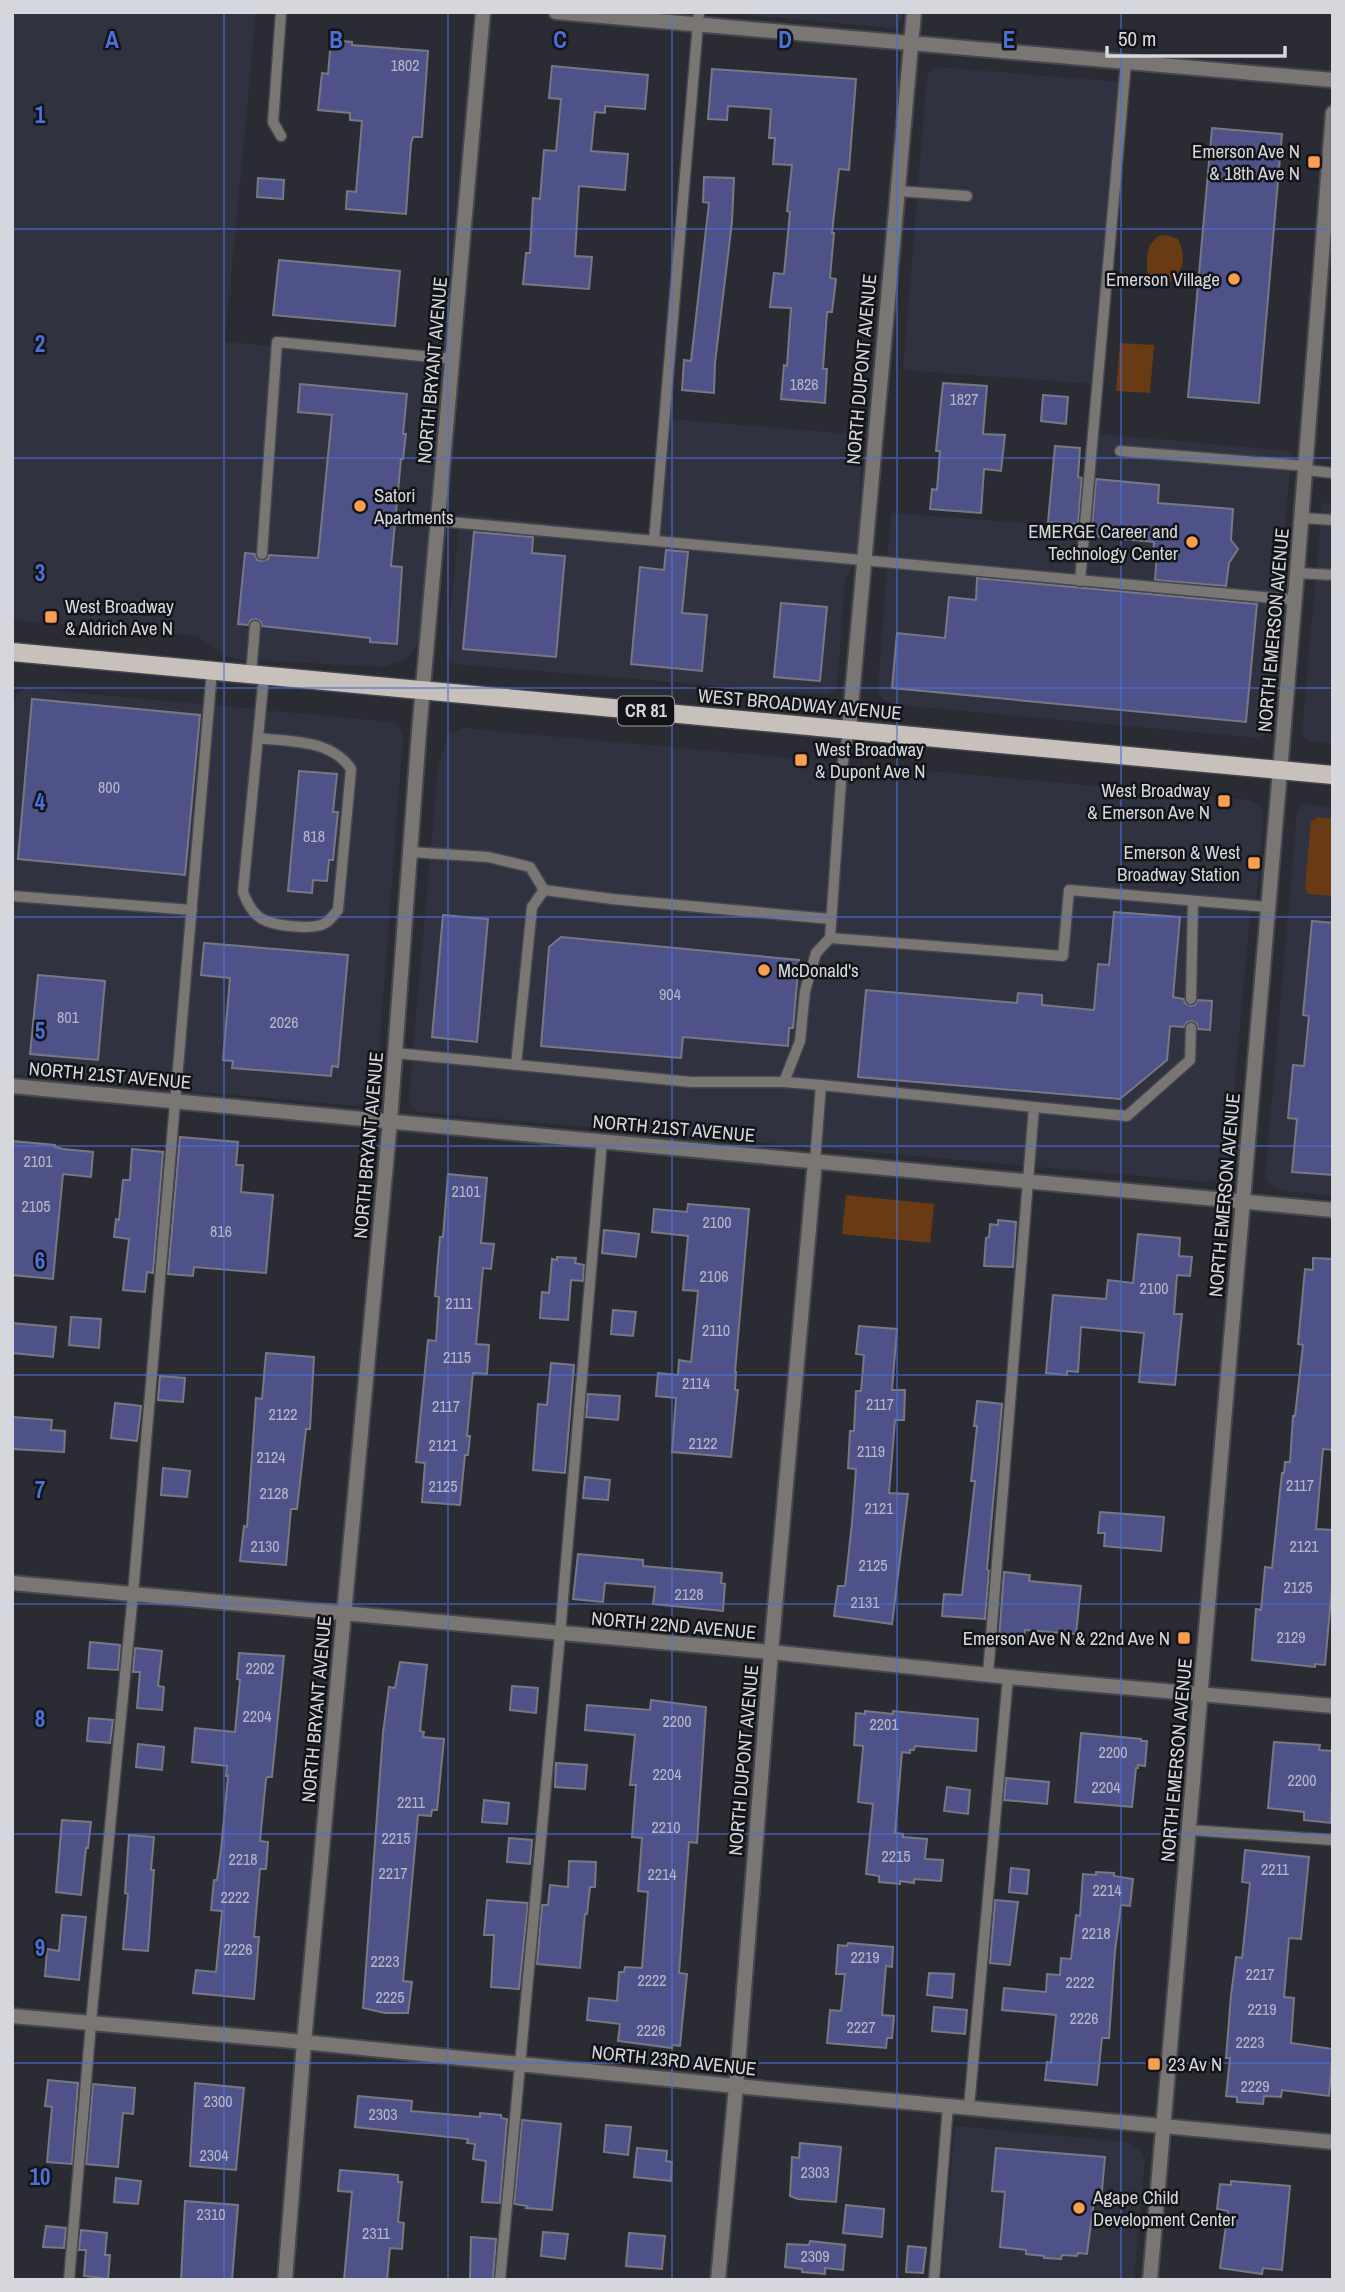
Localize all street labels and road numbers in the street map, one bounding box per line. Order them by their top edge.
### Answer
street label: NORTH DUPONT AVENUE [840,273,882,465]
street label: NORTH BRYANT AVENUE [411,276,453,464]
street label: NORTH EMERSON AVENUE [1251,527,1295,733]
street label: WEST BROADWAY AVENUE [697,682,903,726]
road number: CR 81 [618,696,674,726]
street label: NORTH BRYANT AVENUE [347,1051,389,1239]
street label: NORTH 21ST AVENUE [28,1055,192,1095]
street label: NORTH EMERSON AVENUE [1202,1092,1246,1298]
street label: NORTH 21ST AVENUE [592,1108,756,1148]
street label: NORTH 22ND AVENUE [590,1605,758,1645]
street label: NORTH BRYANT AVENUE [295,1615,337,1803]
street label: NORTH EMERSON AVENUE [1154,1657,1198,1863]
street label: NORTH DUPONT AVENUE [722,1664,764,1856]
street label: NORTH 23RD AVENUE [590,2038,758,2082]

